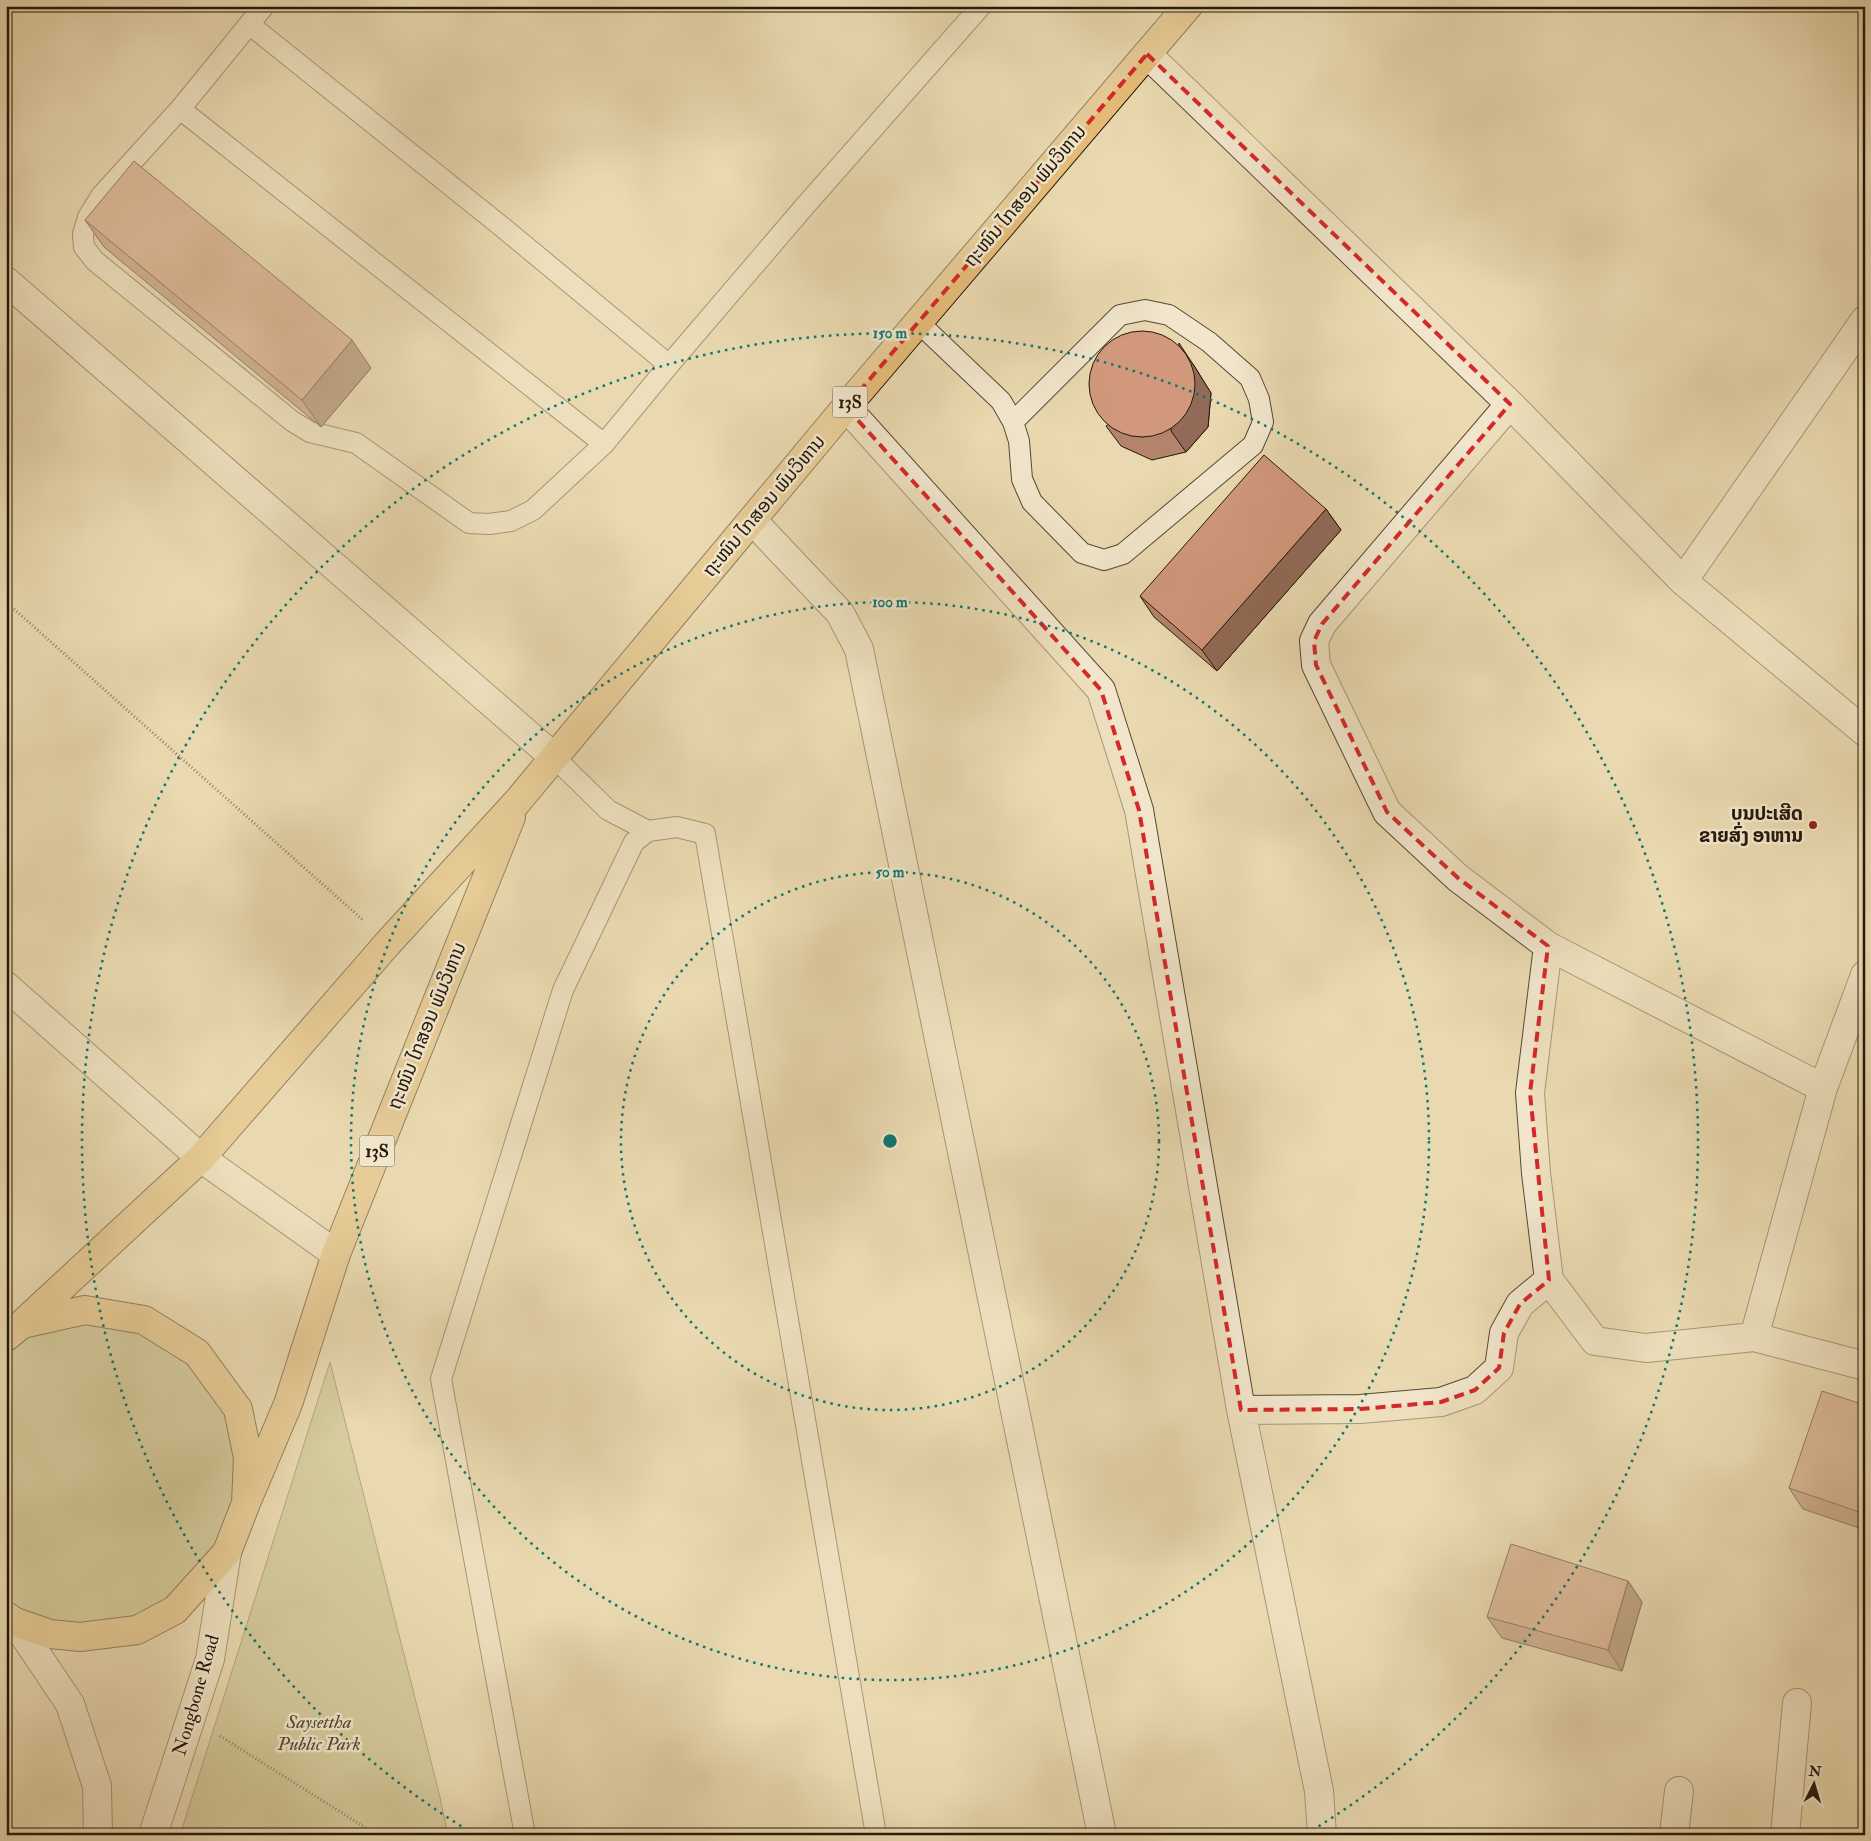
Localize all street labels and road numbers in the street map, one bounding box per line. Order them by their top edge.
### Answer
street label: ຖະໜົນ ໄກສອນ ພົມວິຫານ [958,120,1092,272]
road number: 13S [832,387,868,418]
street label: ຖະໜົນ ໄກສອນ ພົມວິຫານ [697,430,831,582]
street label: ຖະໜົນ ໄກສອນ ພົມວິຫານ [382,939,472,1113]
road number: 13S [360,1136,394,1166]
street label: Nongbone Road [167,1631,225,1758]

